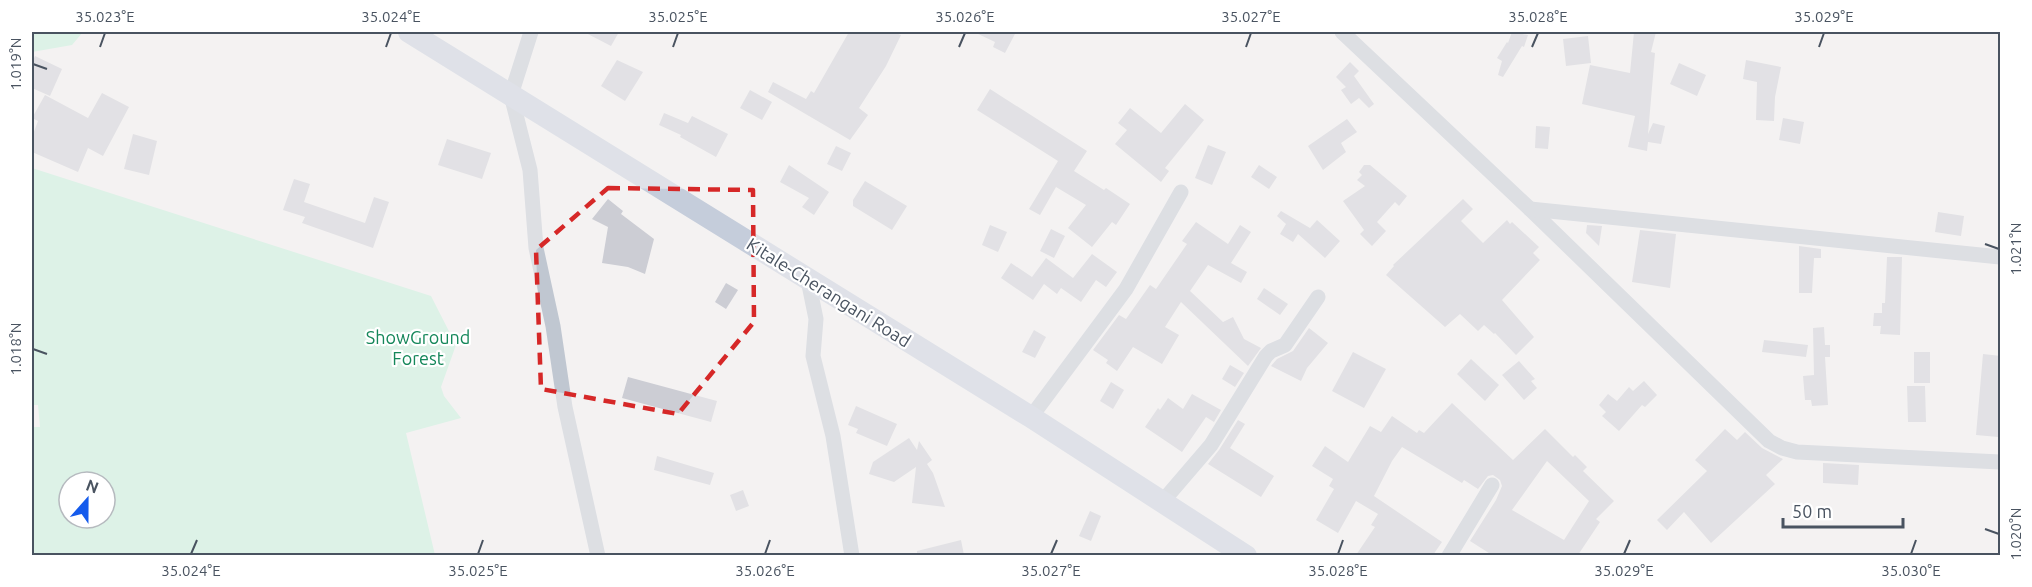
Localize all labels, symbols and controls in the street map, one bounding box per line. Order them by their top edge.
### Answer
text: 35.023°E [75,8,135,25]
text: 35.024°E [361,8,421,25]
text: 35.025°E [648,8,708,25]
text: 35.026°E [935,8,995,25]
text: 35.027°E [1221,8,1281,25]
text: 35.028°E [1508,8,1568,25]
text: 35.029°E [1794,8,1854,25]
text: 1.019°N [7,37,24,91]
text: 1.021°N [2007,222,2024,276]
street label: Kitale-Cherangani Road [743,233,915,351]
text: 1.018°N [7,322,24,376]
park label: ShowGround Forest [366,327,470,368]
north arrow [57,470,117,530]
text: N [84,475,101,497]
scale bar [1783,491,1903,529]
text: 50 m [1792,501,1832,521]
text: 1.020°N [2007,507,2024,561]
text: 35.024°E [161,562,221,579]
text: 35.025°E [448,562,508,579]
text: 35.026°E [735,562,795,579]
text: 35.027°E [1021,562,1081,579]
text: 35.028°E [1308,562,1368,579]
text: 35.029°E [1594,562,1654,579]
text: 35.030°E [1881,562,1941,579]

